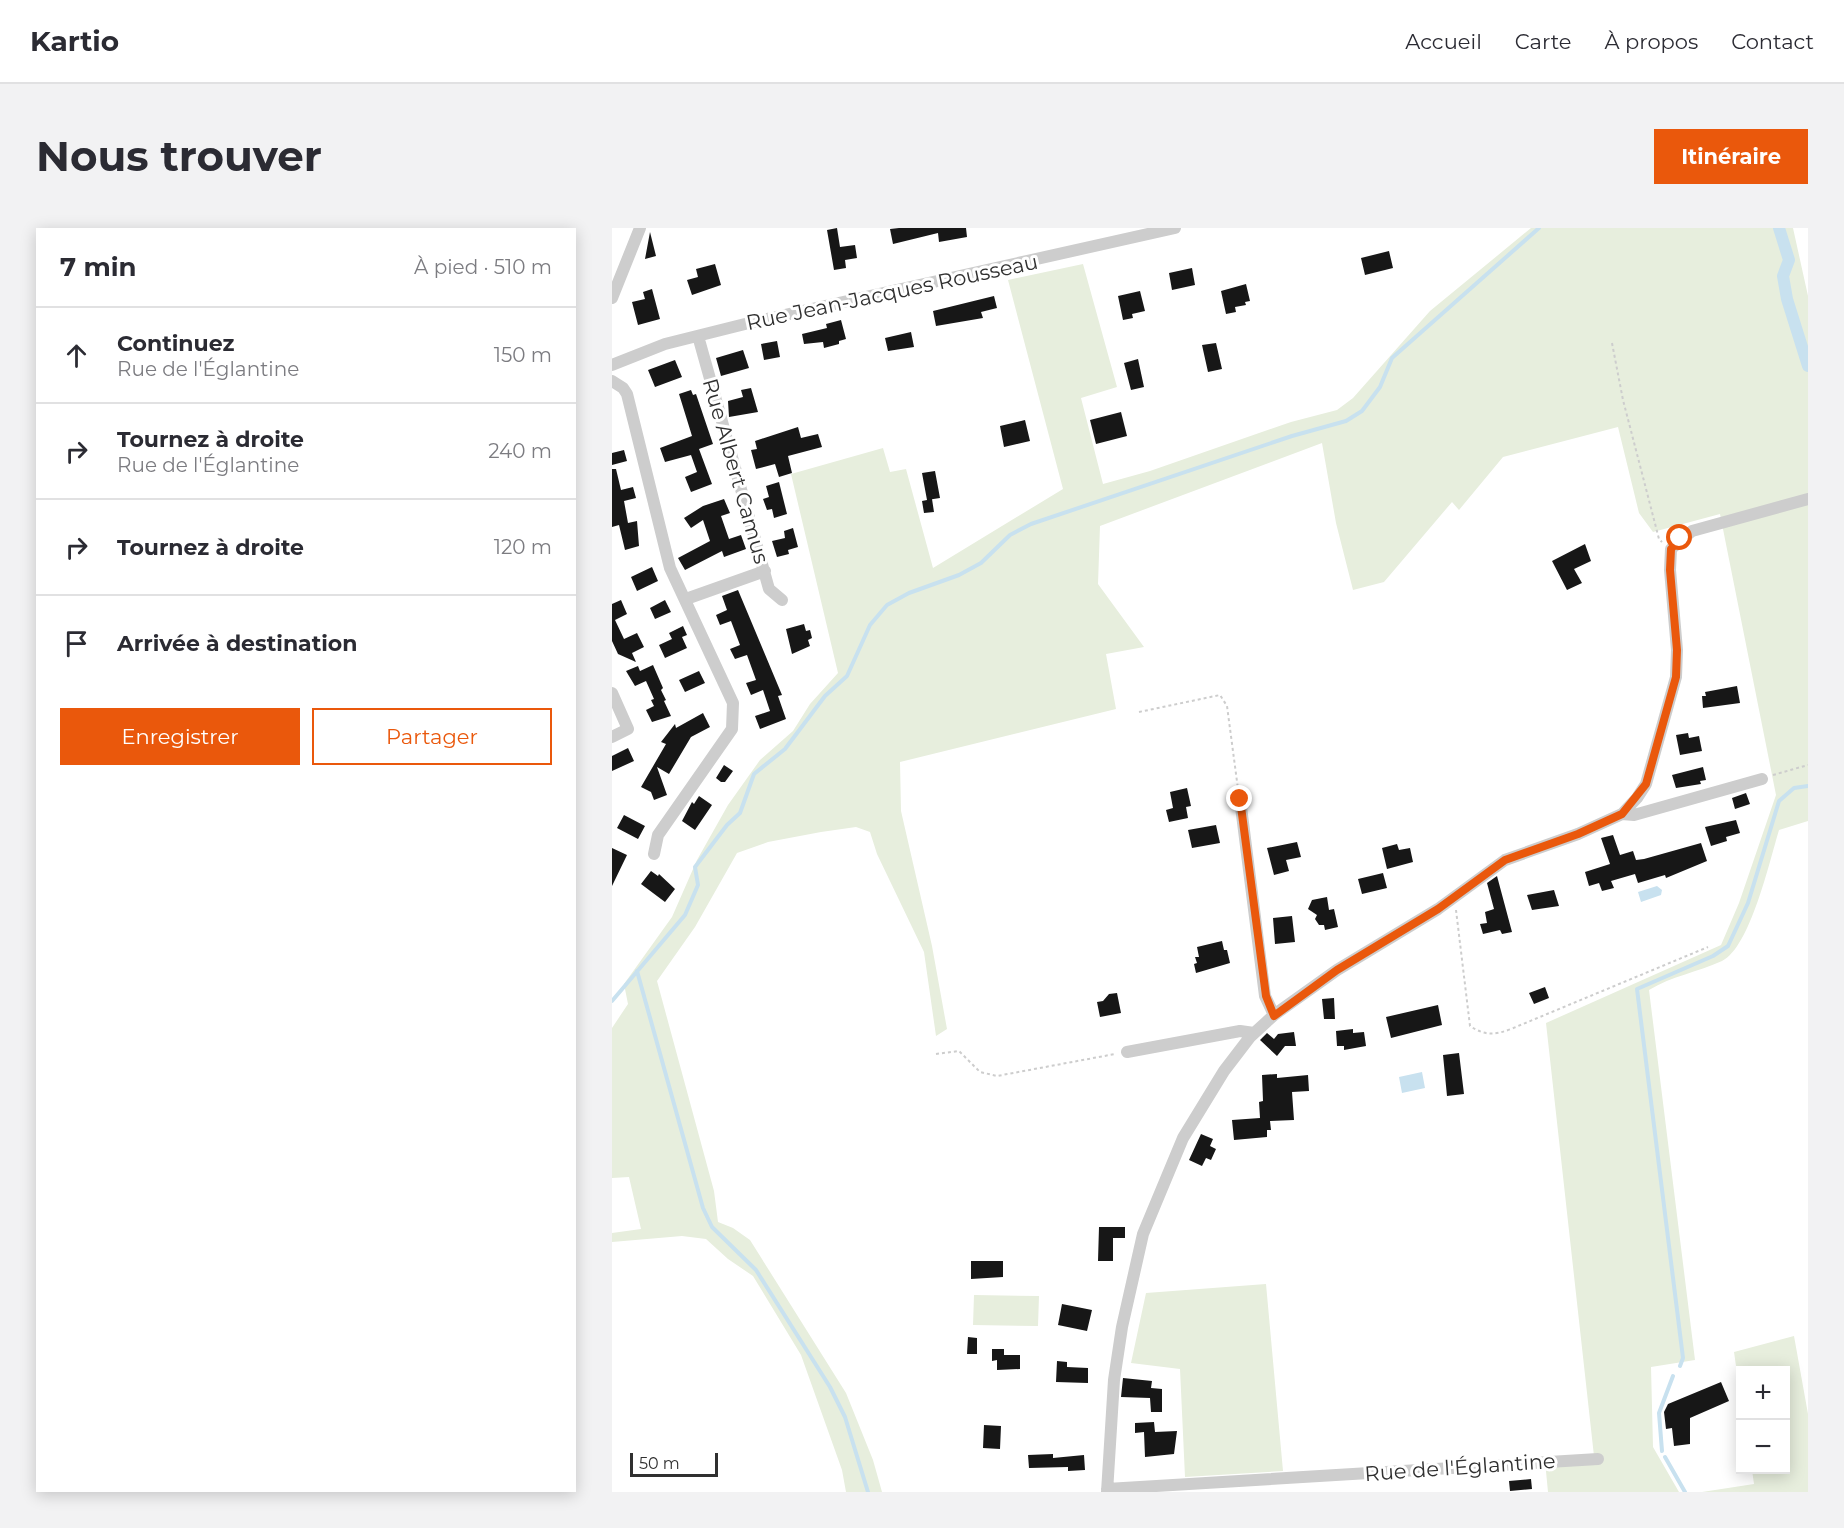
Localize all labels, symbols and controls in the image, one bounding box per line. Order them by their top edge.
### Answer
text: Kartio [30,24,119,58]
text: Accueil [1405,29,1482,54]
text: Carte [1515,29,1571,54]
text: À propos [1604,29,1698,54]
text: Contact [1731,29,1814,54]
button: Itinéraire [1654,129,1808,184]
text: Nous trouver [36,130,322,182]
street label: Rue Jean-Jacques Rousseau [744,249,1040,335]
text: 7 min [60,251,137,283]
text: À pied · 510 m [414,255,552,279]
text: Continuez [117,330,234,357]
icon: ahead [60,339,93,372]
text: 150 m [494,343,552,367]
text: Rue de l'Églantine [117,357,299,381]
street label: Rue Albert Camus [698,375,774,567]
text: Tournez à droite [117,426,304,453]
icon: right [60,435,93,468]
text: 240 m [488,439,552,463]
text: Rue de l'Églantine [117,453,299,477]
route start [1666,524,1692,550]
icon: right [60,531,93,564]
text: Tournez à droite [117,534,304,561]
text: 120 m [494,535,552,559]
icon: arrive [60,627,93,660]
text: Arrivée à destination [117,630,357,657]
button: Enregistrer [60,708,300,765]
button: Partager [312,708,552,765]
route end [1226,785,1252,811]
map controls [1736,1366,1790,1474]
button: + [1736,1366,1790,1420]
button: − [1736,1420,1790,1474]
street label: Rue de l'Églantine [1364,1448,1556,1486]
scale bar [630,1450,718,1478]
text: 50 m [639,1454,680,1473]

